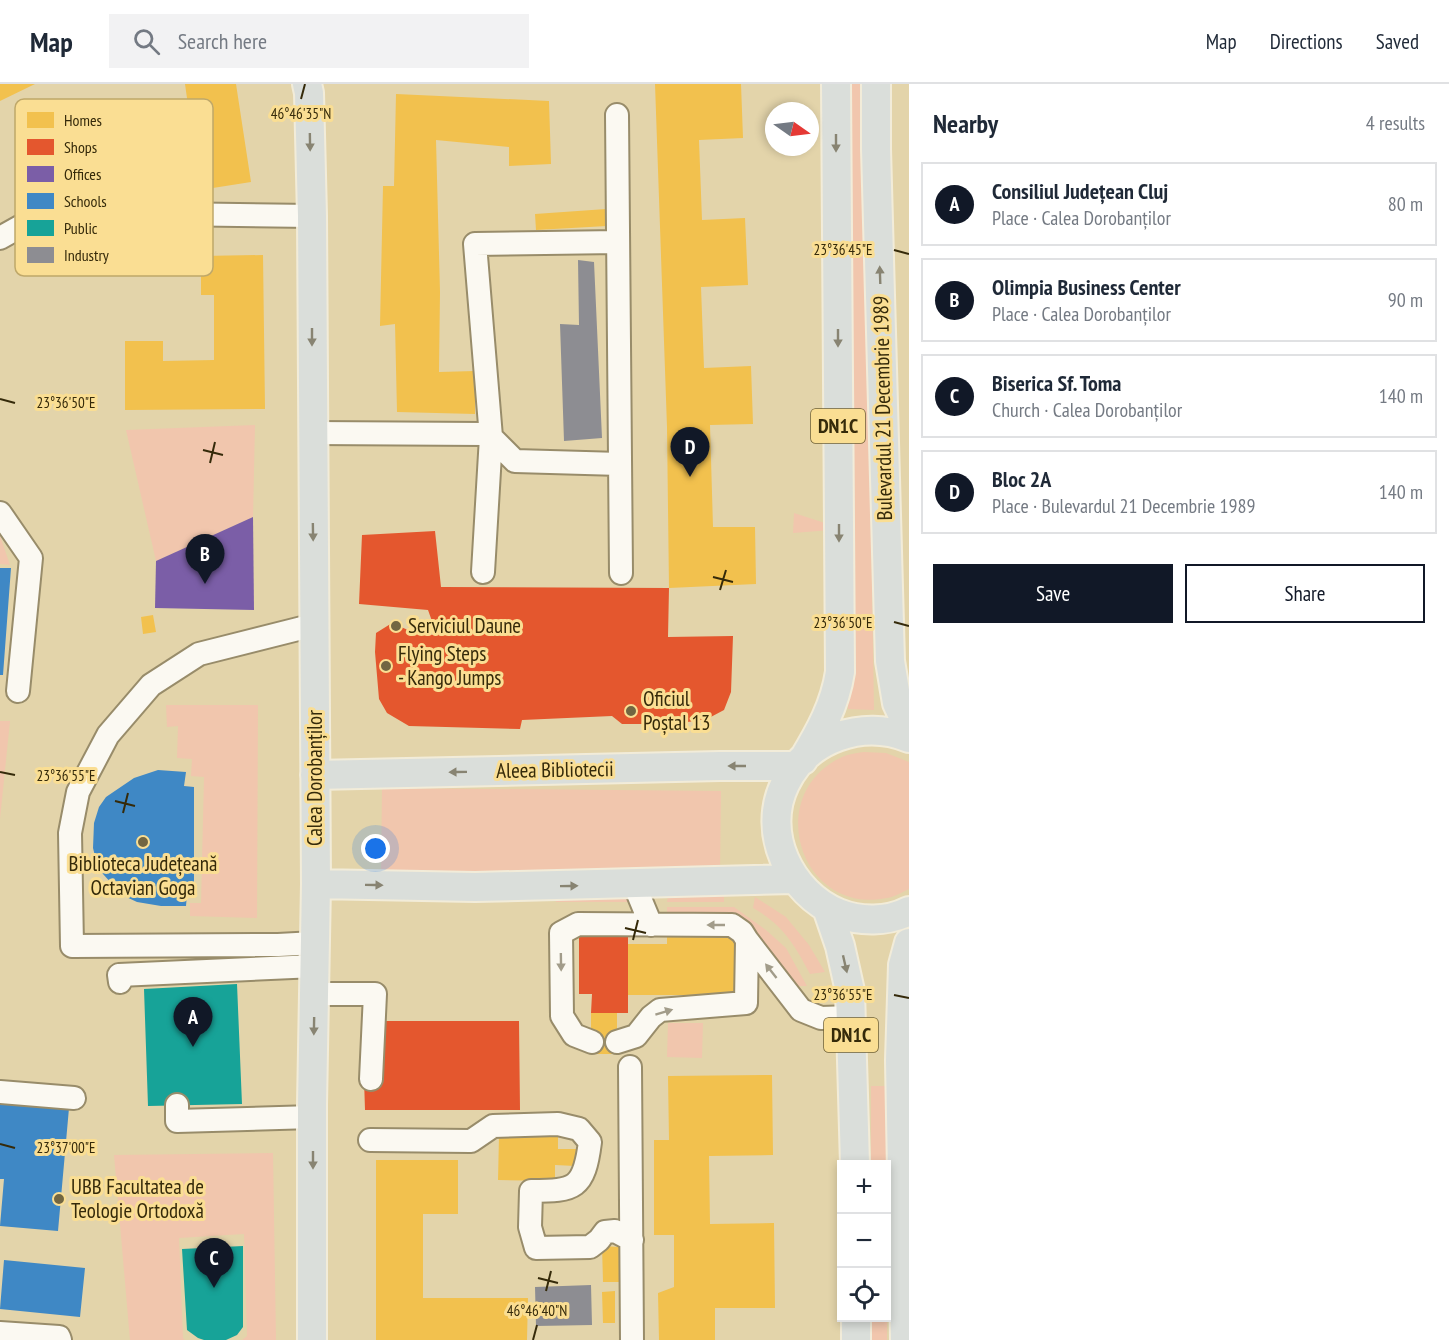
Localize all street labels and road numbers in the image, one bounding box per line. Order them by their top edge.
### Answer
street label: Bulevardul 21 Decembrie 1989 [867,295,898,521]
road number: DN1C [811,409,865,443]
street label: Calea Dorobanților [301,710,328,846]
street label: Aleea Bibliotecii [496,755,614,784]
road number: DN1C [824,1018,878,1052]

